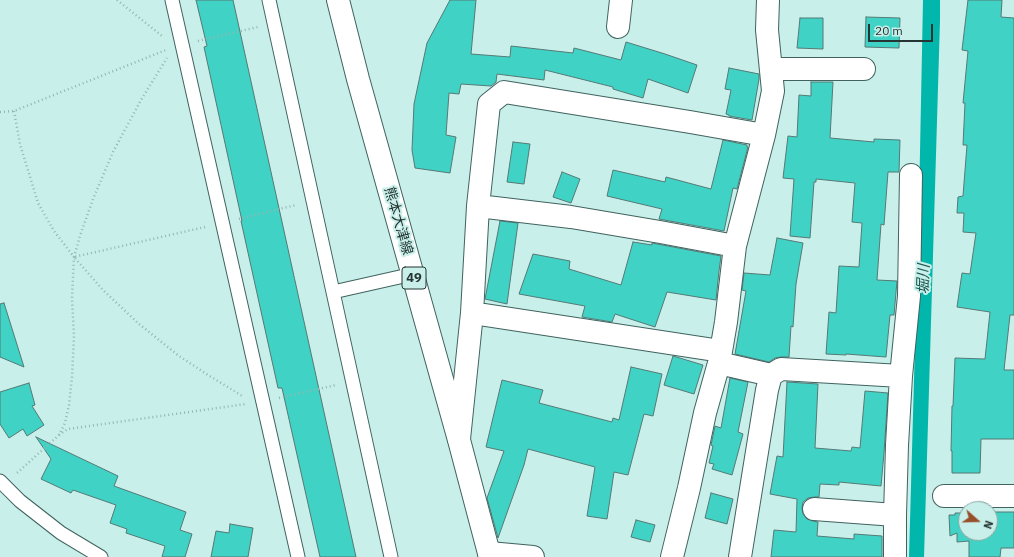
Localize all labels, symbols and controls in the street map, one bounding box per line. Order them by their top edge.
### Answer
scale bar [870,16,935,42]
text: 20 m [875,23,903,38]
street label: 熊本大津線 [380,185,416,257]
water label: 堀川 [914,264,934,294]
road number: 49 [402,267,426,289]
north arrow [958,501,998,541]
text: N [980,519,996,531]

